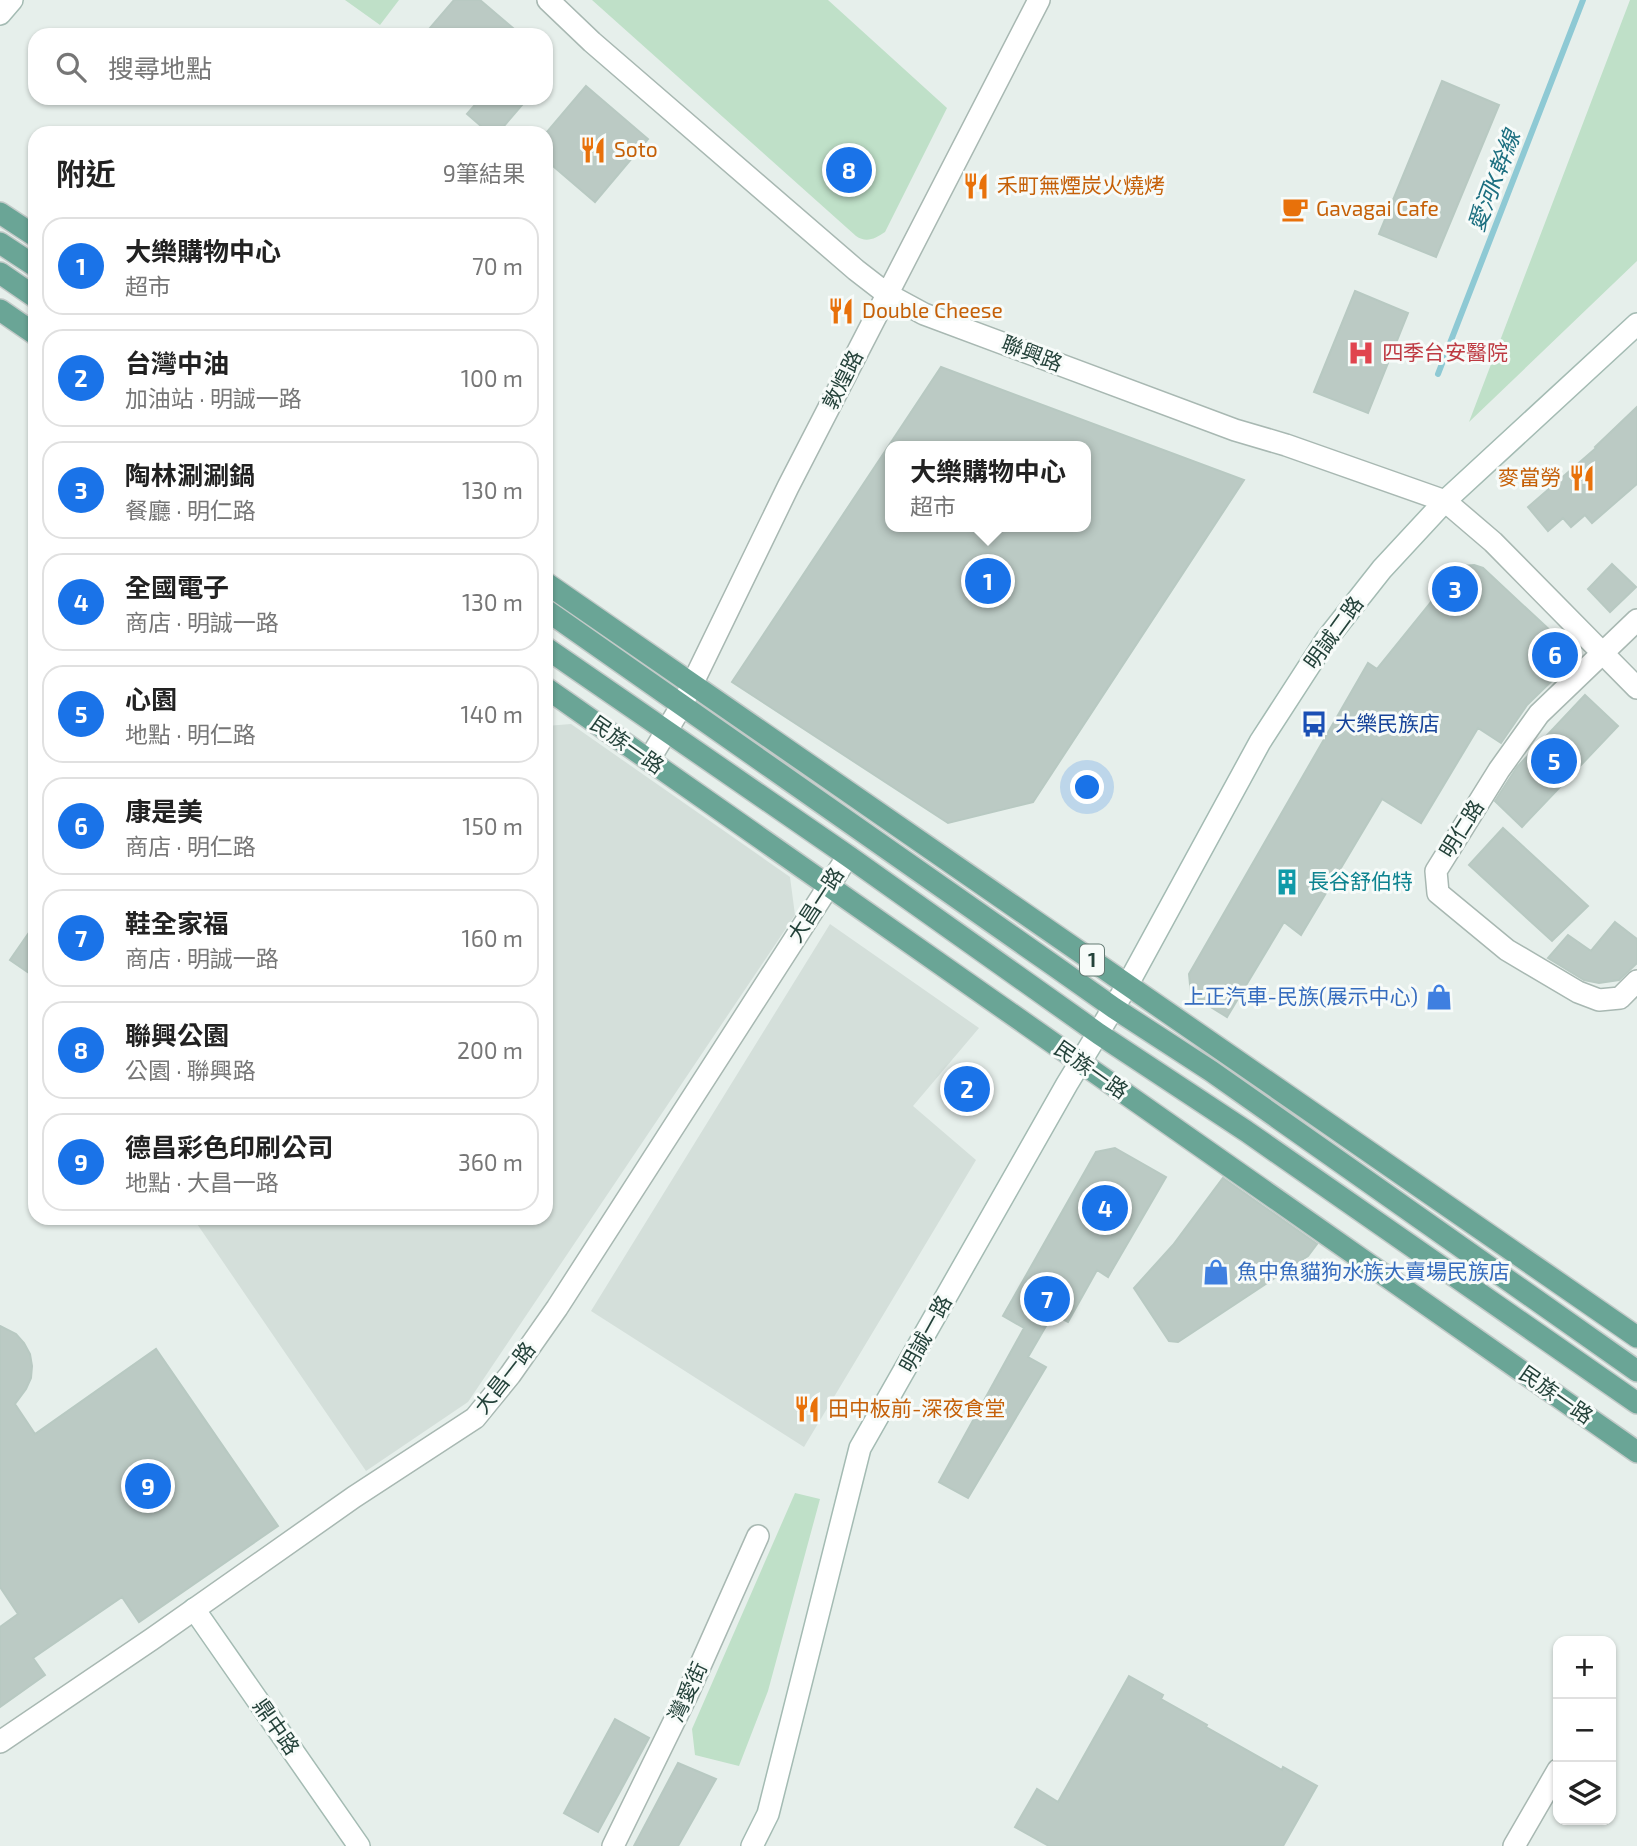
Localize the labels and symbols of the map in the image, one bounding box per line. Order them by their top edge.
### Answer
water label: 愛河K幹線 [1461,124,1526,235]
restaurant icon: Soto [578,135,608,165]
place label: Soto [614,136,658,161]
pin: 8 [826,144,872,196]
restaurant icon: 禾町無煙炭火燒烤 [961,171,991,201]
place label: 禾町無煙炭火燒烤 [997,172,1165,197]
cafe icon: Gavagai Cafe [1280,194,1310,224]
place label: Gavagai Cafe [1316,195,1439,220]
restaurant icon: Double Cheese [826,296,856,326]
place label: Double Cheese [862,297,1003,322]
street label: 聯興路 [999,330,1066,376]
hospital icon: 四季台安醫院 [1346,338,1376,368]
place label: 四季台安醫院 [1382,339,1508,364]
street label: 敦煌路 [816,346,867,413]
restaurant icon: 麥當勞 [1567,463,1597,493]
place label: 麥當勞 [1498,464,1561,489]
pin: 1 [965,555,1011,607]
pin: 3 [1432,563,1478,615]
street label: 明誠二路 [1298,591,1368,673]
pin: 6 [1532,629,1578,681]
street label: 民族一路 [586,709,669,778]
bus stop icon: 大樂民族店 [1299,709,1329,739]
place label: 大樂民族店 [1335,710,1440,735]
pin: 5 [1531,735,1577,787]
your location [1070,770,1104,804]
street label: 明仁路 [1433,795,1488,862]
street label: 大昌一路 [781,862,848,946]
building icon: 長谷舒伯特 [1272,867,1302,897]
place label: 長谷舒伯特 [1308,868,1413,893]
road number: 1 [1080,944,1104,976]
shop icon: 上正汽車-民族(展示中心) [1424,982,1454,1012]
place label: 上正汽車-民族(展示中心) [1183,983,1418,1008]
street label: 民族一路 [1050,1034,1133,1103]
pin: 2 [944,1063,990,1115]
pin: 4 [1082,1182,1128,1234]
shop icon: 魚中魚貓狗水族大賣場民族店 [1201,1257,1231,1287]
place label: 魚中魚貓狗水族大賣場民族店 [1237,1258,1510,1283]
pin: 7 [1024,1273,1070,1325]
street label: 明誠一路 [893,1290,956,1376]
street label: 大昌一路 [468,1336,540,1418]
street label: 民族一路 [1515,1359,1598,1428]
restaurant icon: 田中板前-深夜食堂 [792,1394,822,1424]
place label: 田中板前-深夜食堂 [828,1395,1005,1420]
pin: 9 [125,1460,171,1512]
street label: 灣愛街 [662,1658,711,1725]
street label: 鼎中路 [249,1693,306,1759]

